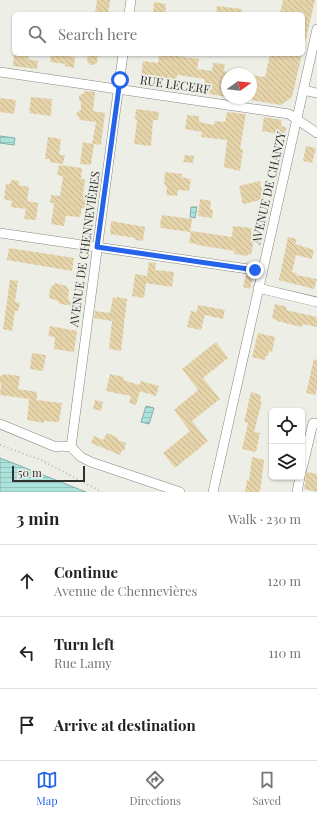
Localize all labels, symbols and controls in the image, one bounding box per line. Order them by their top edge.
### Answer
search box [12,12,305,56]
icon: search [26,23,48,45]
text: Search here [58,24,137,44]
north arrow [221,68,257,104]
route start [111,71,129,89]
street label: RUE LECERF [139,71,211,97]
street label: AVENUE DE CHANZY [247,129,289,247]
street label: AVENUE DE CHENNEVIÈRES [65,170,103,329]
route end [246,261,264,279]
map controls [269,408,305,480]
button: locate [269,408,305,444]
button: layers [269,444,305,480]
scale bar [12,464,85,483]
text: 50 m [18,465,42,480]
text: 3 min [16,507,59,529]
text: Walk · 230 m [228,510,301,527]
text: Continue [54,562,118,582]
icon: ahead [16,570,38,592]
text: 120 m [267,572,301,589]
text: Avenue de Chennevières [54,582,197,599]
text: Turn left [54,634,115,654]
icon: left [16,642,38,664]
text: 110 m [269,644,301,661]
text: Rue Lamy [54,654,112,671]
icon: arrive [16,714,38,736]
text: Arrive at destination [54,715,196,735]
tab: Map [36,769,58,808]
tab: Directions [129,769,181,808]
tab: Saved [253,769,281,808]

